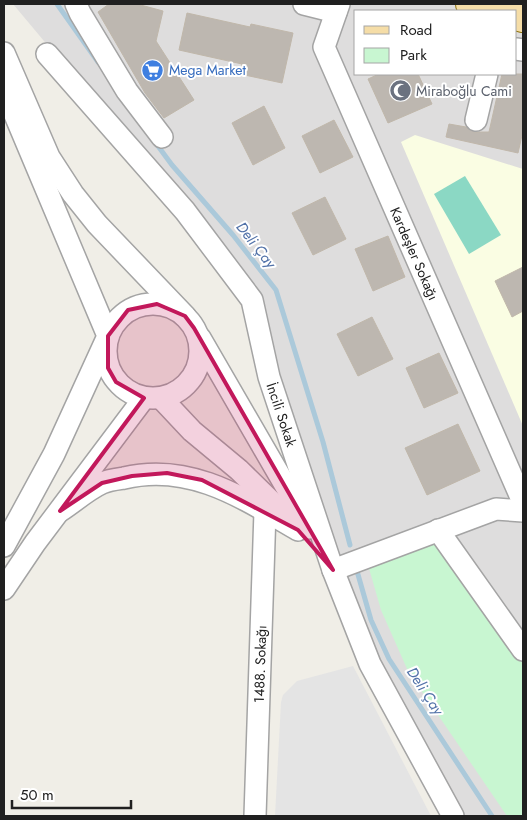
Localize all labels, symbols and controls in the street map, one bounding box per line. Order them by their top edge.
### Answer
legend [354,10,517,75]
text: Road [400,19,432,41]
text: Park [400,44,427,66]
supermarket icon: Mega Market [141,58,165,82]
place label: Mega Market [169,60,246,80]
mosque icon: Miraboğlu Cami [388,79,412,103]
place label: Miraboğlu Cami [416,81,512,101]
street label: Kardeşler Sokağı [385,204,443,303]
water label: Deli Çay [231,217,282,274]
street label: İncili Sokak [262,380,302,450]
street label: 1488. Sokağı [249,625,271,703]
water label: Deli Çay [401,663,450,721]
scale bar [12,778,131,810]
text: 50 m [20,784,54,806]

